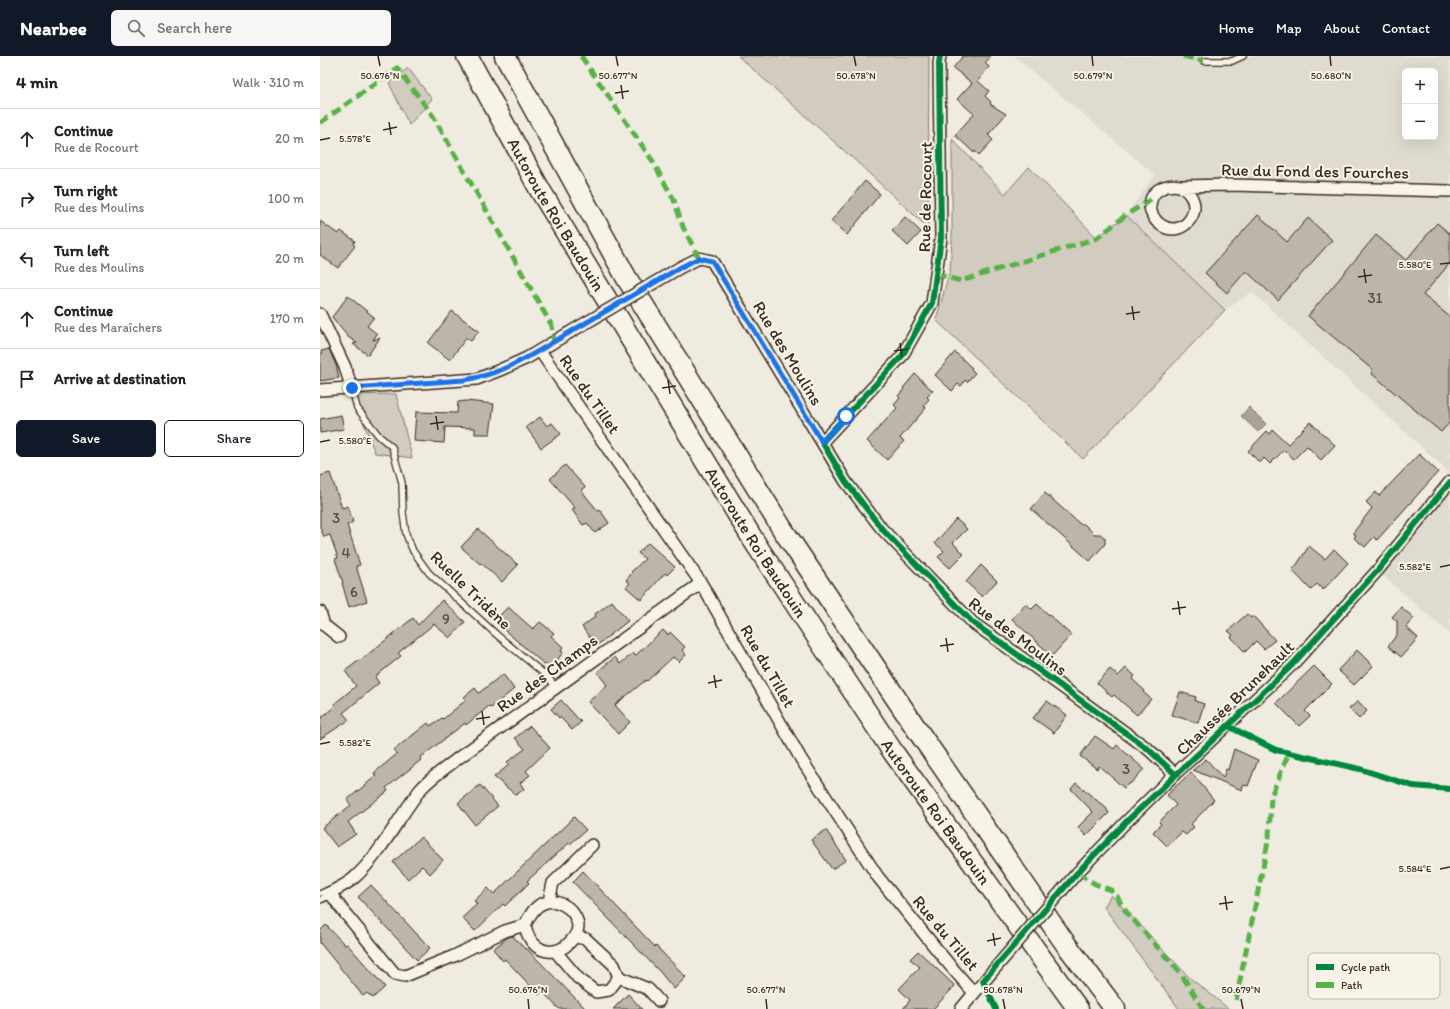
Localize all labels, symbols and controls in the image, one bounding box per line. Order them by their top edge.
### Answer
search box [111,10,391,46]
text: Nearbee [20,17,87,40]
icon: search [125,17,147,39]
text: Search here [157,19,232,37]
text: Home [1219,20,1254,37]
text: Map [1276,20,1302,37]
text: About [1324,20,1360,37]
text: Contact [1382,20,1430,37]
map controls [1402,68,1438,140]
button: + [1402,68,1438,104]
text: 50.676°N [360,69,400,82]
text: 50.677°N [599,69,638,82]
text: 50.678°N [836,69,876,82]
text: 50.679°N [1073,69,1113,82]
text: 50.680°N [1311,69,1352,82]
text: 4 min [16,72,58,92]
text: Walk · 310 m [232,75,304,90]
button: − [1402,104,1438,140]
text: Continue [54,122,113,140]
icon: ahead [16,128,38,150]
text: 20 m [275,131,304,146]
text: 5.578°E [339,132,371,145]
street label: Autoroute Roi Baudouin [504,134,609,295]
text: Rue de Rocourt [54,140,139,155]
street label: Rue de Rocourt [914,141,936,253]
street label: Rue du Fond des Fourches [1221,159,1409,183]
text: Turn right [54,182,118,200]
icon: right [16,188,38,210]
text: 100 m [268,191,304,206]
text: Rue des Moulins [54,200,144,215]
text: Turn left [54,242,109,260]
icon: left [16,248,38,270]
text: 20 m [275,251,304,266]
text: 5.580°E [1398,258,1432,271]
text: Rue des Moulins [54,260,144,275]
house number: 31 [1367,289,1383,307]
street label: Rue des Moulins [749,297,827,409]
text: Continue [54,302,113,320]
icon: ahead [16,308,38,330]
text: 170 m [270,311,304,326]
text: Rue des Maraîchers [54,320,162,335]
street label: Rue du Tillet [555,350,625,438]
icon: arrive [16,368,38,390]
text: Arrive at destination [54,370,186,388]
route end [343,379,361,397]
route start [837,407,855,425]
button: Save [16,420,156,457]
button: Share [164,420,304,457]
text: 5.580°E [338,434,372,447]
street label: Autoroute Roi Baudouin [701,463,811,621]
house number: 3 [332,509,340,527]
house number: 4 [341,544,351,562]
street label: Ruelle Tridène [426,546,516,634]
text: 5.582°E [1399,560,1432,573]
house number: 6 [350,583,358,601]
street label: Rue des Moulins [965,592,1071,680]
house number: 9 [442,610,450,628]
street label: Rue du Tillet [736,621,800,711]
street label: Rue des Champs [493,630,601,716]
street label: Chaussée Brunehault [1172,636,1299,759]
street label: Autoroute Roi Baudouin [877,735,995,888]
text: 5.582°E [339,736,372,749]
house number: 3 [1122,760,1130,778]
text: 5.584°E [1399,862,1432,875]
street label: Rue du Tillet [909,891,983,975]
legend [1308,953,1440,999]
text: Cycle path [1341,961,1390,974]
text: Path [1341,979,1363,992]
text: 50.676°N [508,983,548,996]
text: 50.677°N [747,983,786,996]
text: 50.678°N [983,983,1023,996]
text: 50.679°N [1221,983,1261,996]

